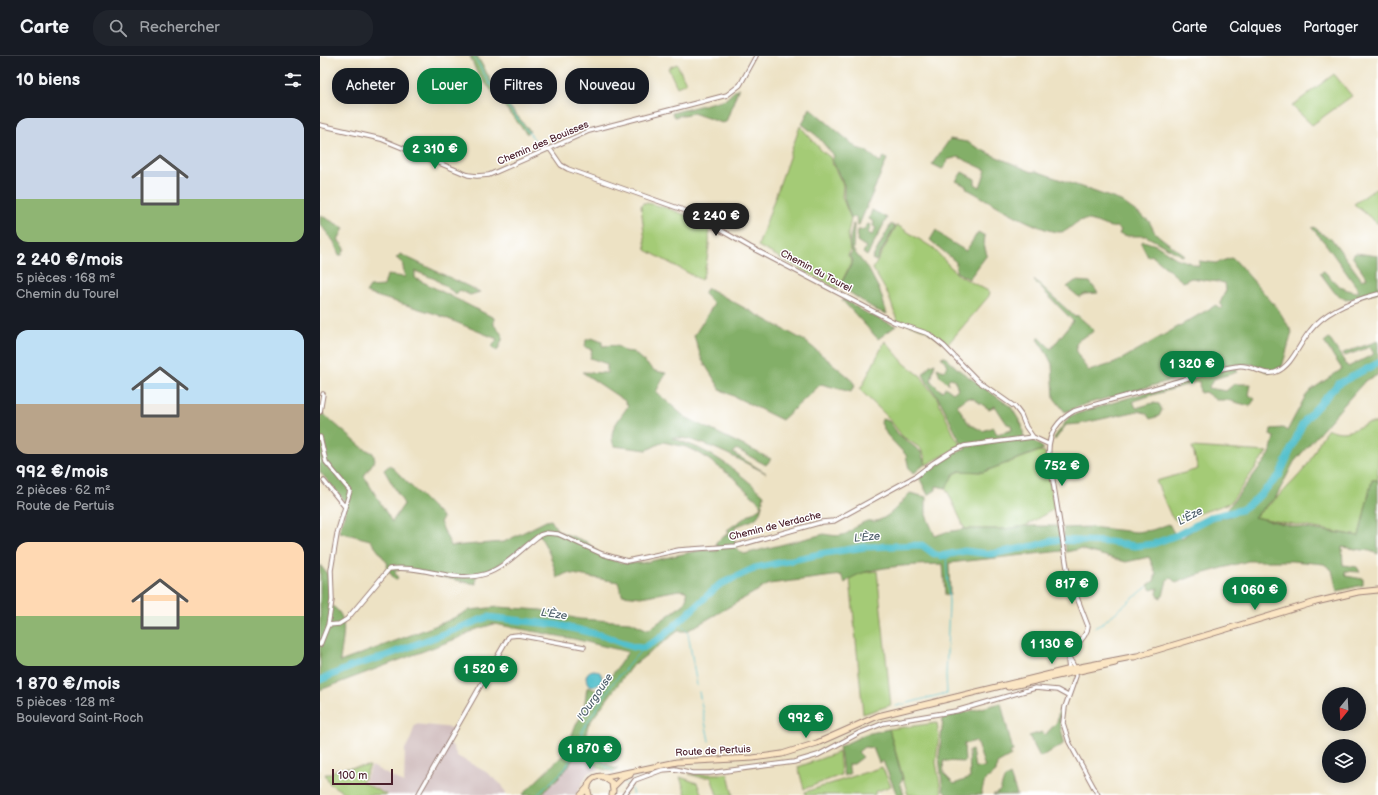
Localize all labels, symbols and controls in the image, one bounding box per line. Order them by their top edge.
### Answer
search box [93,10,373,46]
text: Carte [20,16,69,39]
icon: search [107,17,129,39]
text: Rechercher [139,18,220,37]
text: Carte [1172,19,1207,36]
text: Calques [1229,19,1281,36]
text: Partager [1303,19,1358,36]
chip: Acheter [332,68,409,104]
chip: Louer [417,68,482,104]
chip: Filtres [490,68,557,104]
chip: Nouveau [565,68,649,104]
icon: filters [282,69,304,91]
text: 10 biens [16,70,80,90]
street label: Chemin des Bouisses [496,118,590,168]
pin: 2 310 € [398,136,472,170]
text: 2 310 € [412,141,458,157]
icon: home [124,144,196,216]
pin: 2 240 € [679,203,753,237]
text: 2 240 € [692,208,740,224]
street label: Chemin du Tourel [778,247,854,295]
text: 2 240 €/mois [16,250,123,270]
text: 5 pièces · 168 m² [16,270,115,286]
text: Chemin du Tourel [16,286,119,302]
pin: 1 320 € [1155,351,1229,385]
icon: home [124,356,196,428]
text: 1 320 € [1169,356,1215,372]
pin: 752 € [1034,453,1090,487]
text: 752 € [1044,458,1080,474]
text: 992 €/mois [16,462,108,482]
text: 2 pièces · 62 m² [16,482,111,498]
text: Route de Pertuis [16,498,114,514]
water label: L'Èze [1175,503,1205,528]
street label: Chemin de Verdache [728,509,822,543]
water label: L'Èze [853,528,881,545]
icon: home [124,568,196,640]
pin: 817 € [1044,571,1100,605]
text: 817 € [1055,576,1089,592]
pin: 1 060 € [1218,577,1292,611]
text: 1 060 € [1232,582,1278,598]
water label: L'Èze [540,605,569,623]
pin: 1 130 € [1015,631,1089,665]
text: 1 130 € [1030,636,1074,652]
pin: 1 520 € [449,656,523,690]
text: 1 520 € [463,661,509,677]
water label: l'Ourgouse [574,670,616,723]
text: 1 870 €/mois [16,674,120,694]
north arrow [1322,687,1366,731]
map controls [1322,687,1366,783]
text: 5 pièces · 128 m² [16,694,115,710]
pin: 992 € [778,705,834,739]
text: Boulevard Saint-Roch [16,710,144,726]
text: 992 € [788,710,824,726]
pin: 1 870 € [553,736,627,770]
button: layers [1322,739,1366,783]
text: 1 870 € [567,741,613,757]
street label: Route de Pertuis [675,743,751,759]
scale bar [332,767,393,786]
text: 100 m [338,769,367,782]

